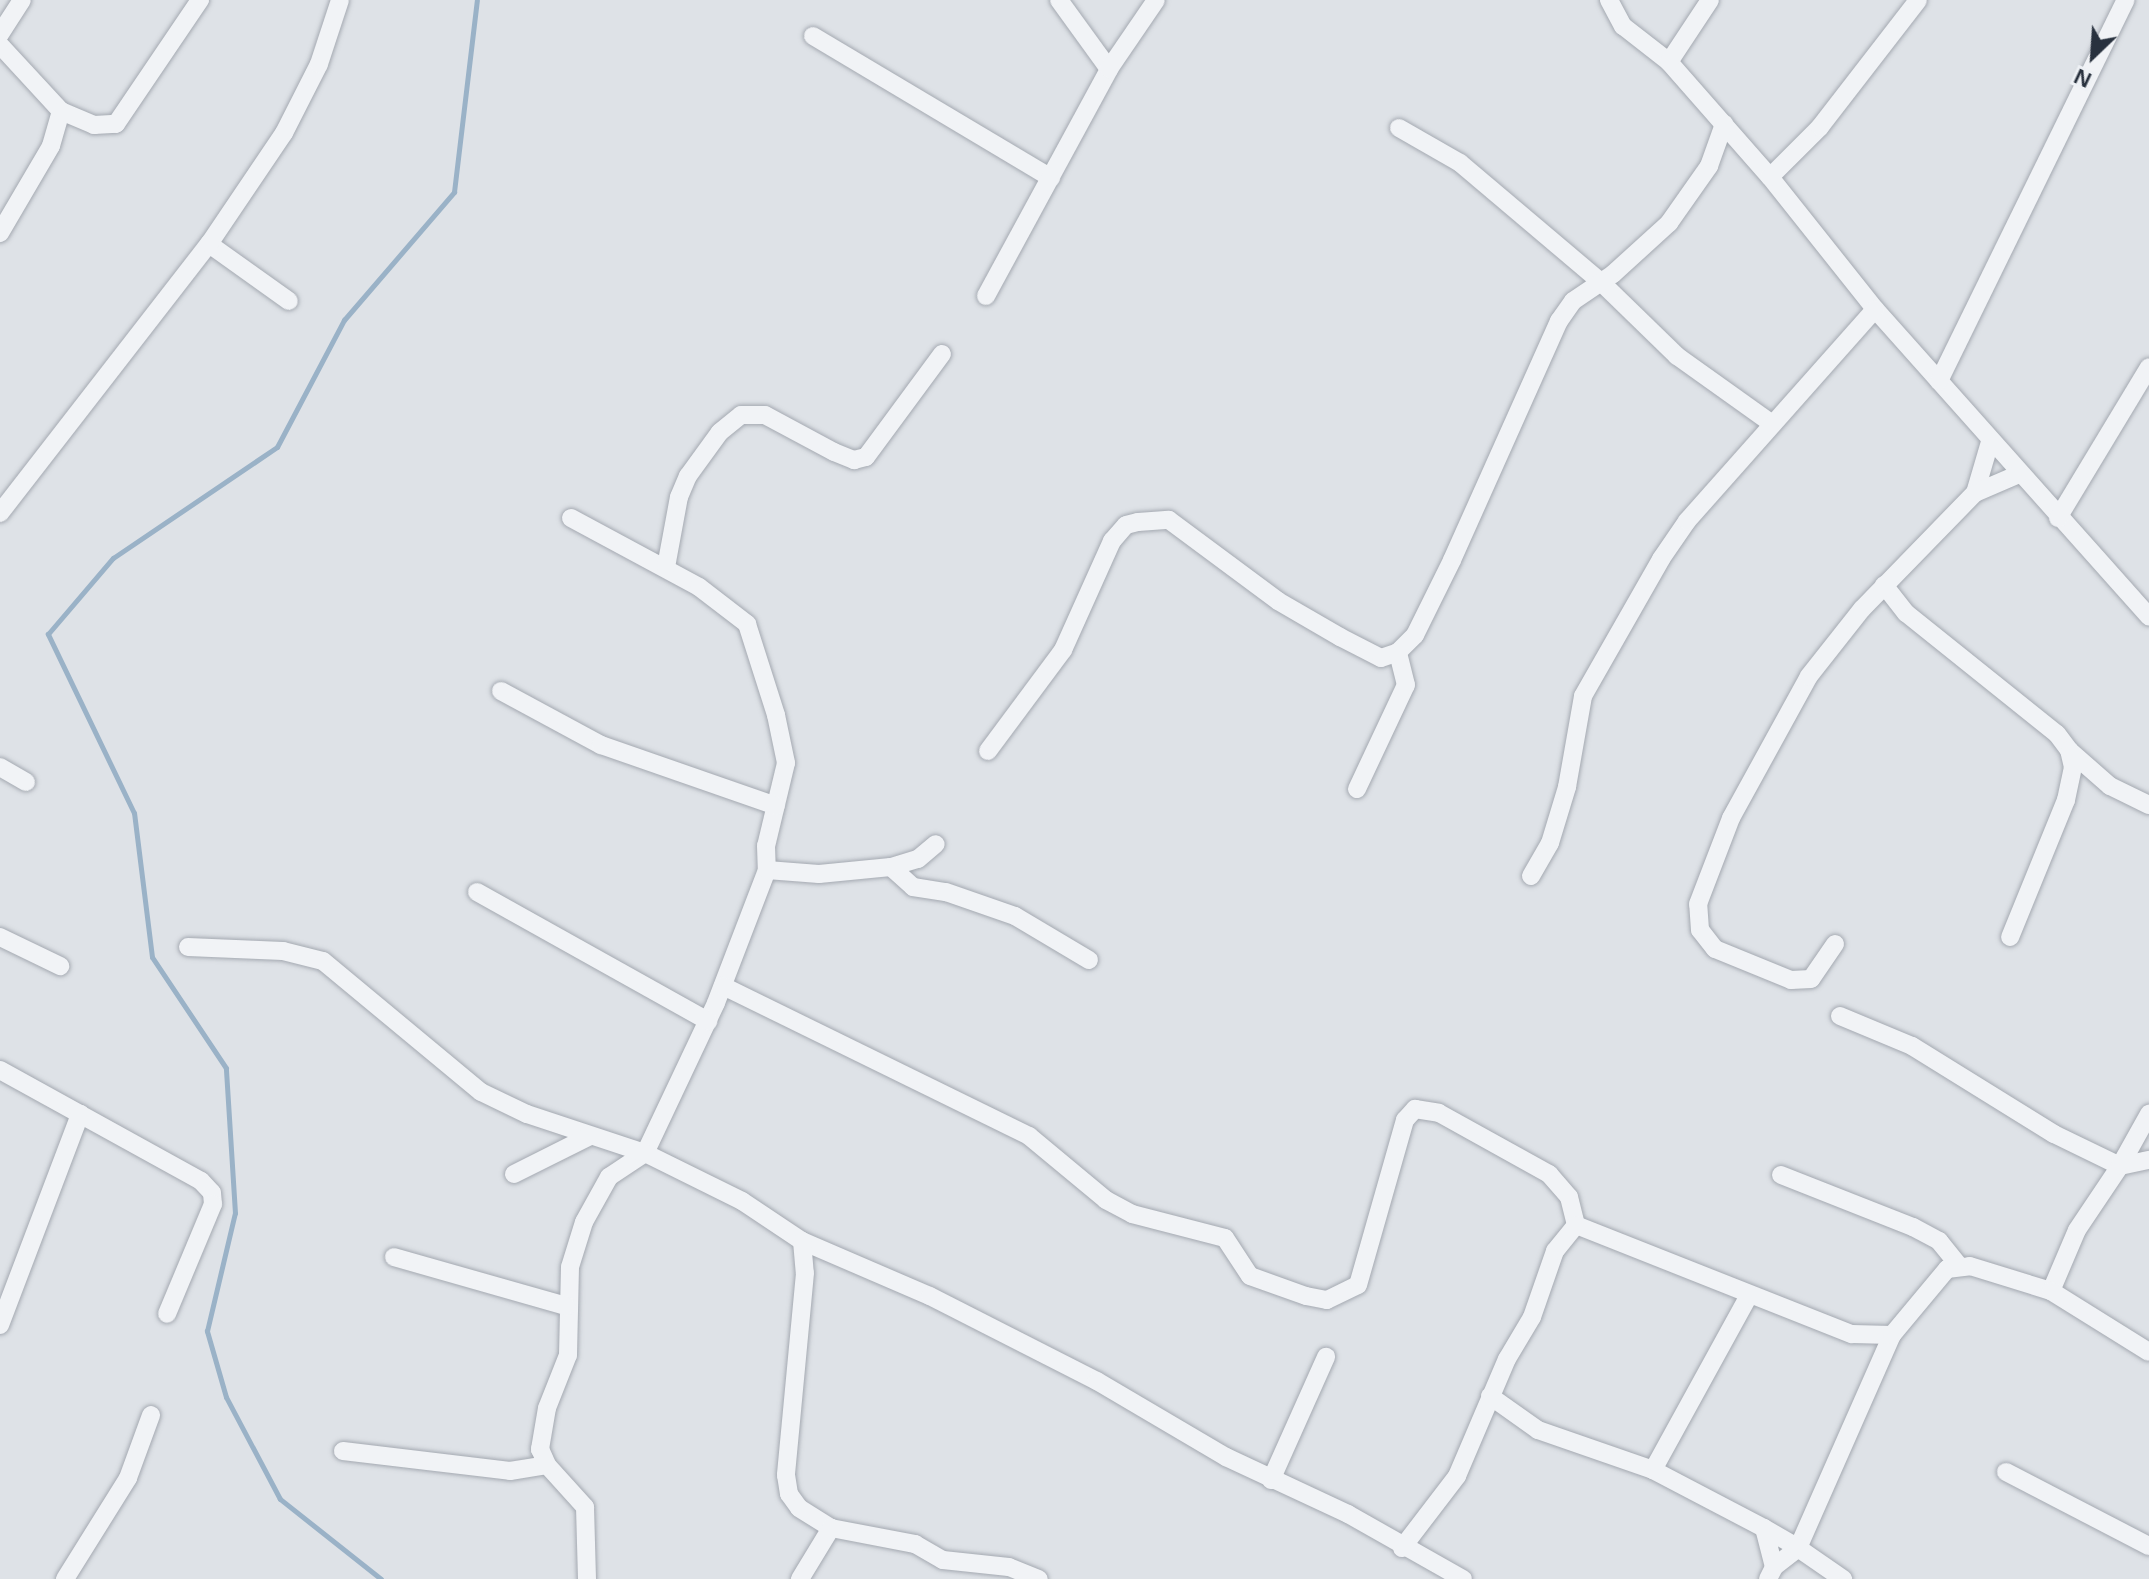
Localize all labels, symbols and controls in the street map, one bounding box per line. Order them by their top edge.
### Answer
north arrow [2053,16,2133,96]
text: N [2070,64,2095,93]

